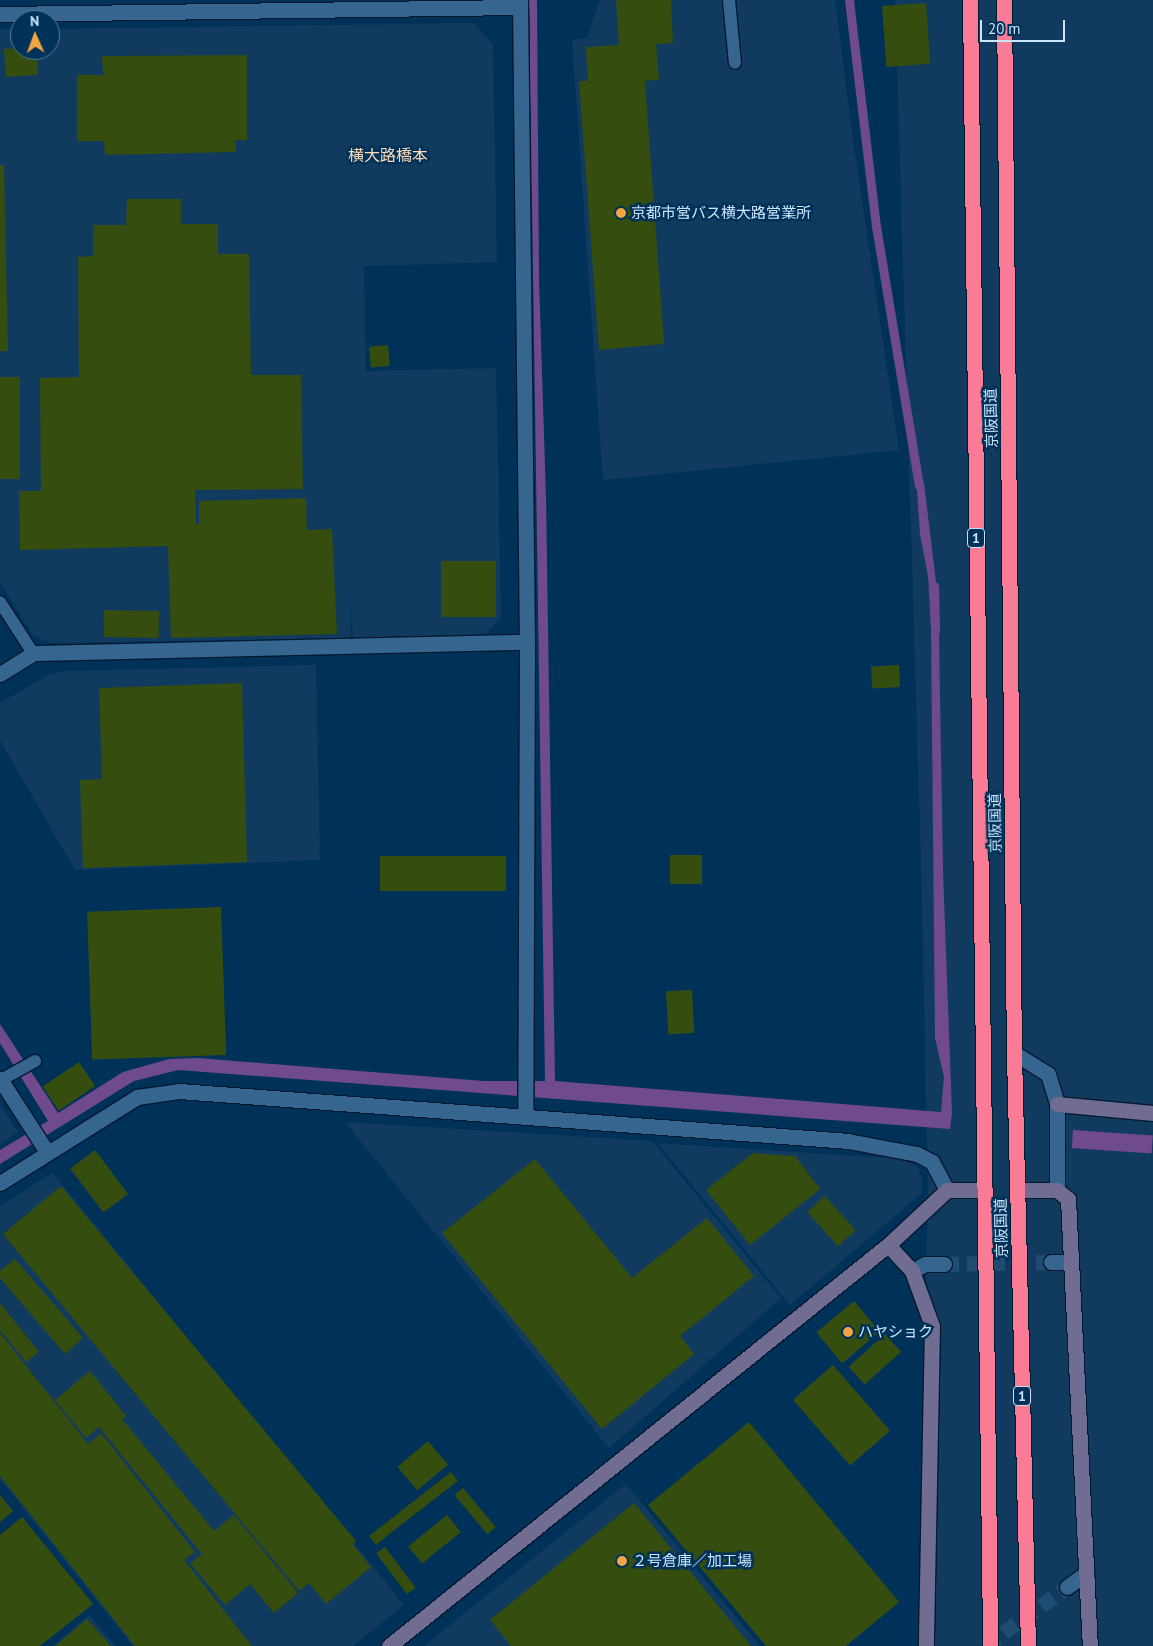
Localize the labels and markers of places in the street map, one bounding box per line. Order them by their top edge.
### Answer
place label: 京都市営バス横大路営業所 [631,204,811,222]
marker: 京都市営バス横大路営業所 [615,207,627,219]
place label: ハヤショク [858,1323,933,1341]
marker: ハヤショク [842,1326,854,1338]
place label: ２号倉庫／加工場 [632,1552,752,1570]
marker: ２号倉庫／加工場 [616,1555,628,1567]

